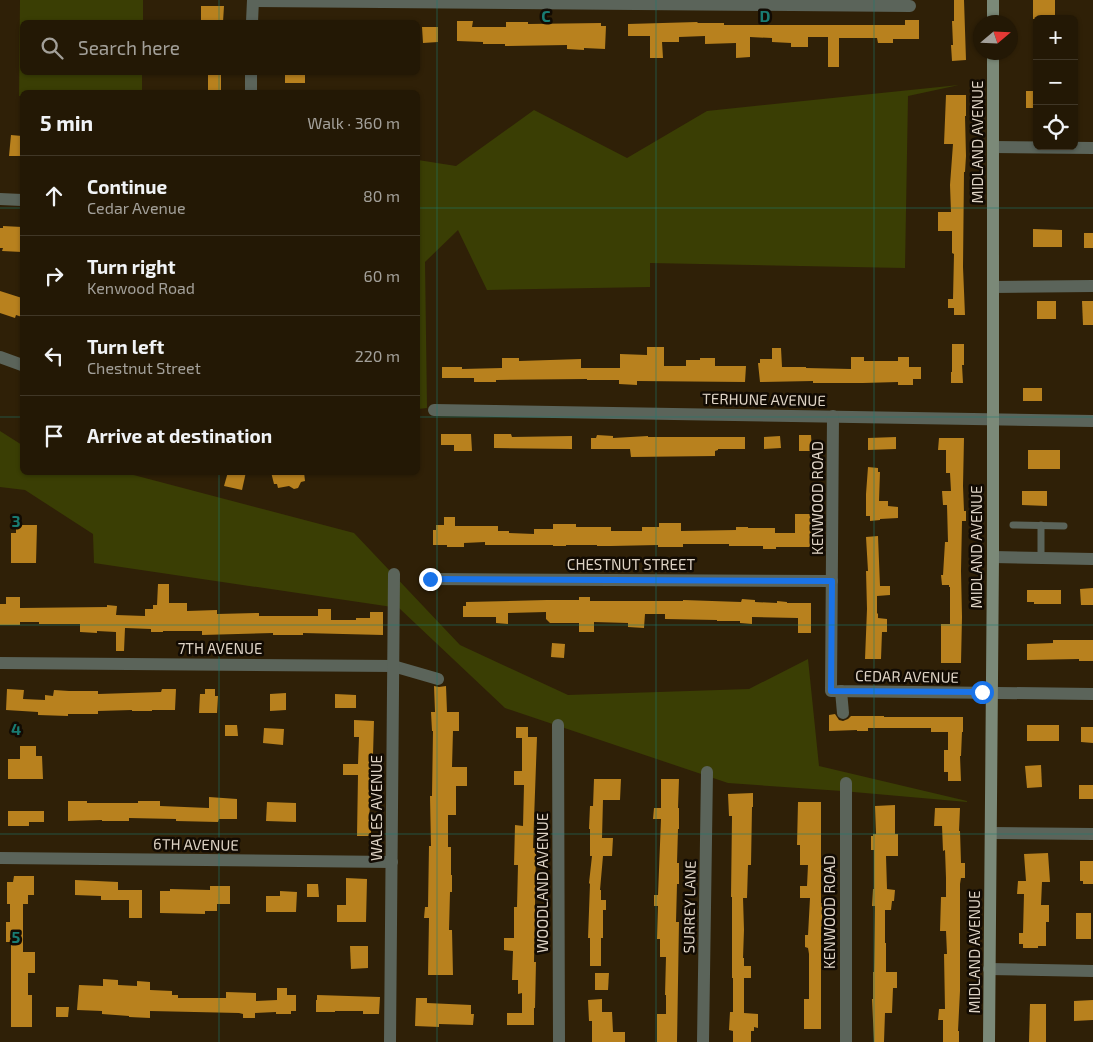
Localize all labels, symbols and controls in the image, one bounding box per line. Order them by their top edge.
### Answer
text: C [541,6,551,25]
text: D [760,6,771,25]
north arrow [973,15,1018,60]
map controls [1033,15,1078,150]
button: + [1033,15,1078,60]
search box [20,20,420,75]
icon: search [38,34,66,62]
text: Search here [78,36,180,59]
button: − [1033,60,1078,105]
street label: MIDLAND AVENUE [968,81,986,203]
button: locate [1033,105,1078,150]
text: 5 min [40,110,93,135]
text: Walk · 360 m [307,113,400,132]
text: Continue [87,175,167,198]
icon: ahead [40,182,68,210]
text: 80 m [363,186,400,205]
text: Cedar Avenue [87,198,186,217]
text: Turn right [87,255,175,278]
icon: right [40,262,68,290]
text: 60 m [364,266,400,285]
text: Kenwood Road [87,278,195,297]
text: Turn left [87,335,164,358]
icon: left [40,342,68,370]
text: 220 m [355,346,400,365]
text: Chestnut Street [87,358,201,377]
street label: TERHUNE AVENUE [702,389,826,409]
icon: arrive [40,422,68,450]
text: Arrive at destination [87,424,272,447]
street label: KENWOOD ROAD [808,441,826,555]
street label: MIDLAND AVENUE [967,486,985,608]
text: 3 [11,511,21,530]
street label: CHESTNUT STREET [567,555,695,573]
route end [419,568,442,591]
street label: 7TH AVENUE [178,639,262,657]
street label: CEDAR AVENUE [855,666,959,686]
route start [971,681,994,704]
text: 4 [11,719,21,738]
street label: WALES AVENUE [367,755,385,861]
street label: WOODLAND AVENUE [533,813,551,953]
street label: 6TH AVENUE [153,834,239,854]
street label: KENWOOD ROAD [820,855,838,969]
street label: SURREY LANE [679,860,699,954]
street label: MIDLAND AVENUE [965,891,983,1013]
text: 5 [12,927,21,946]

